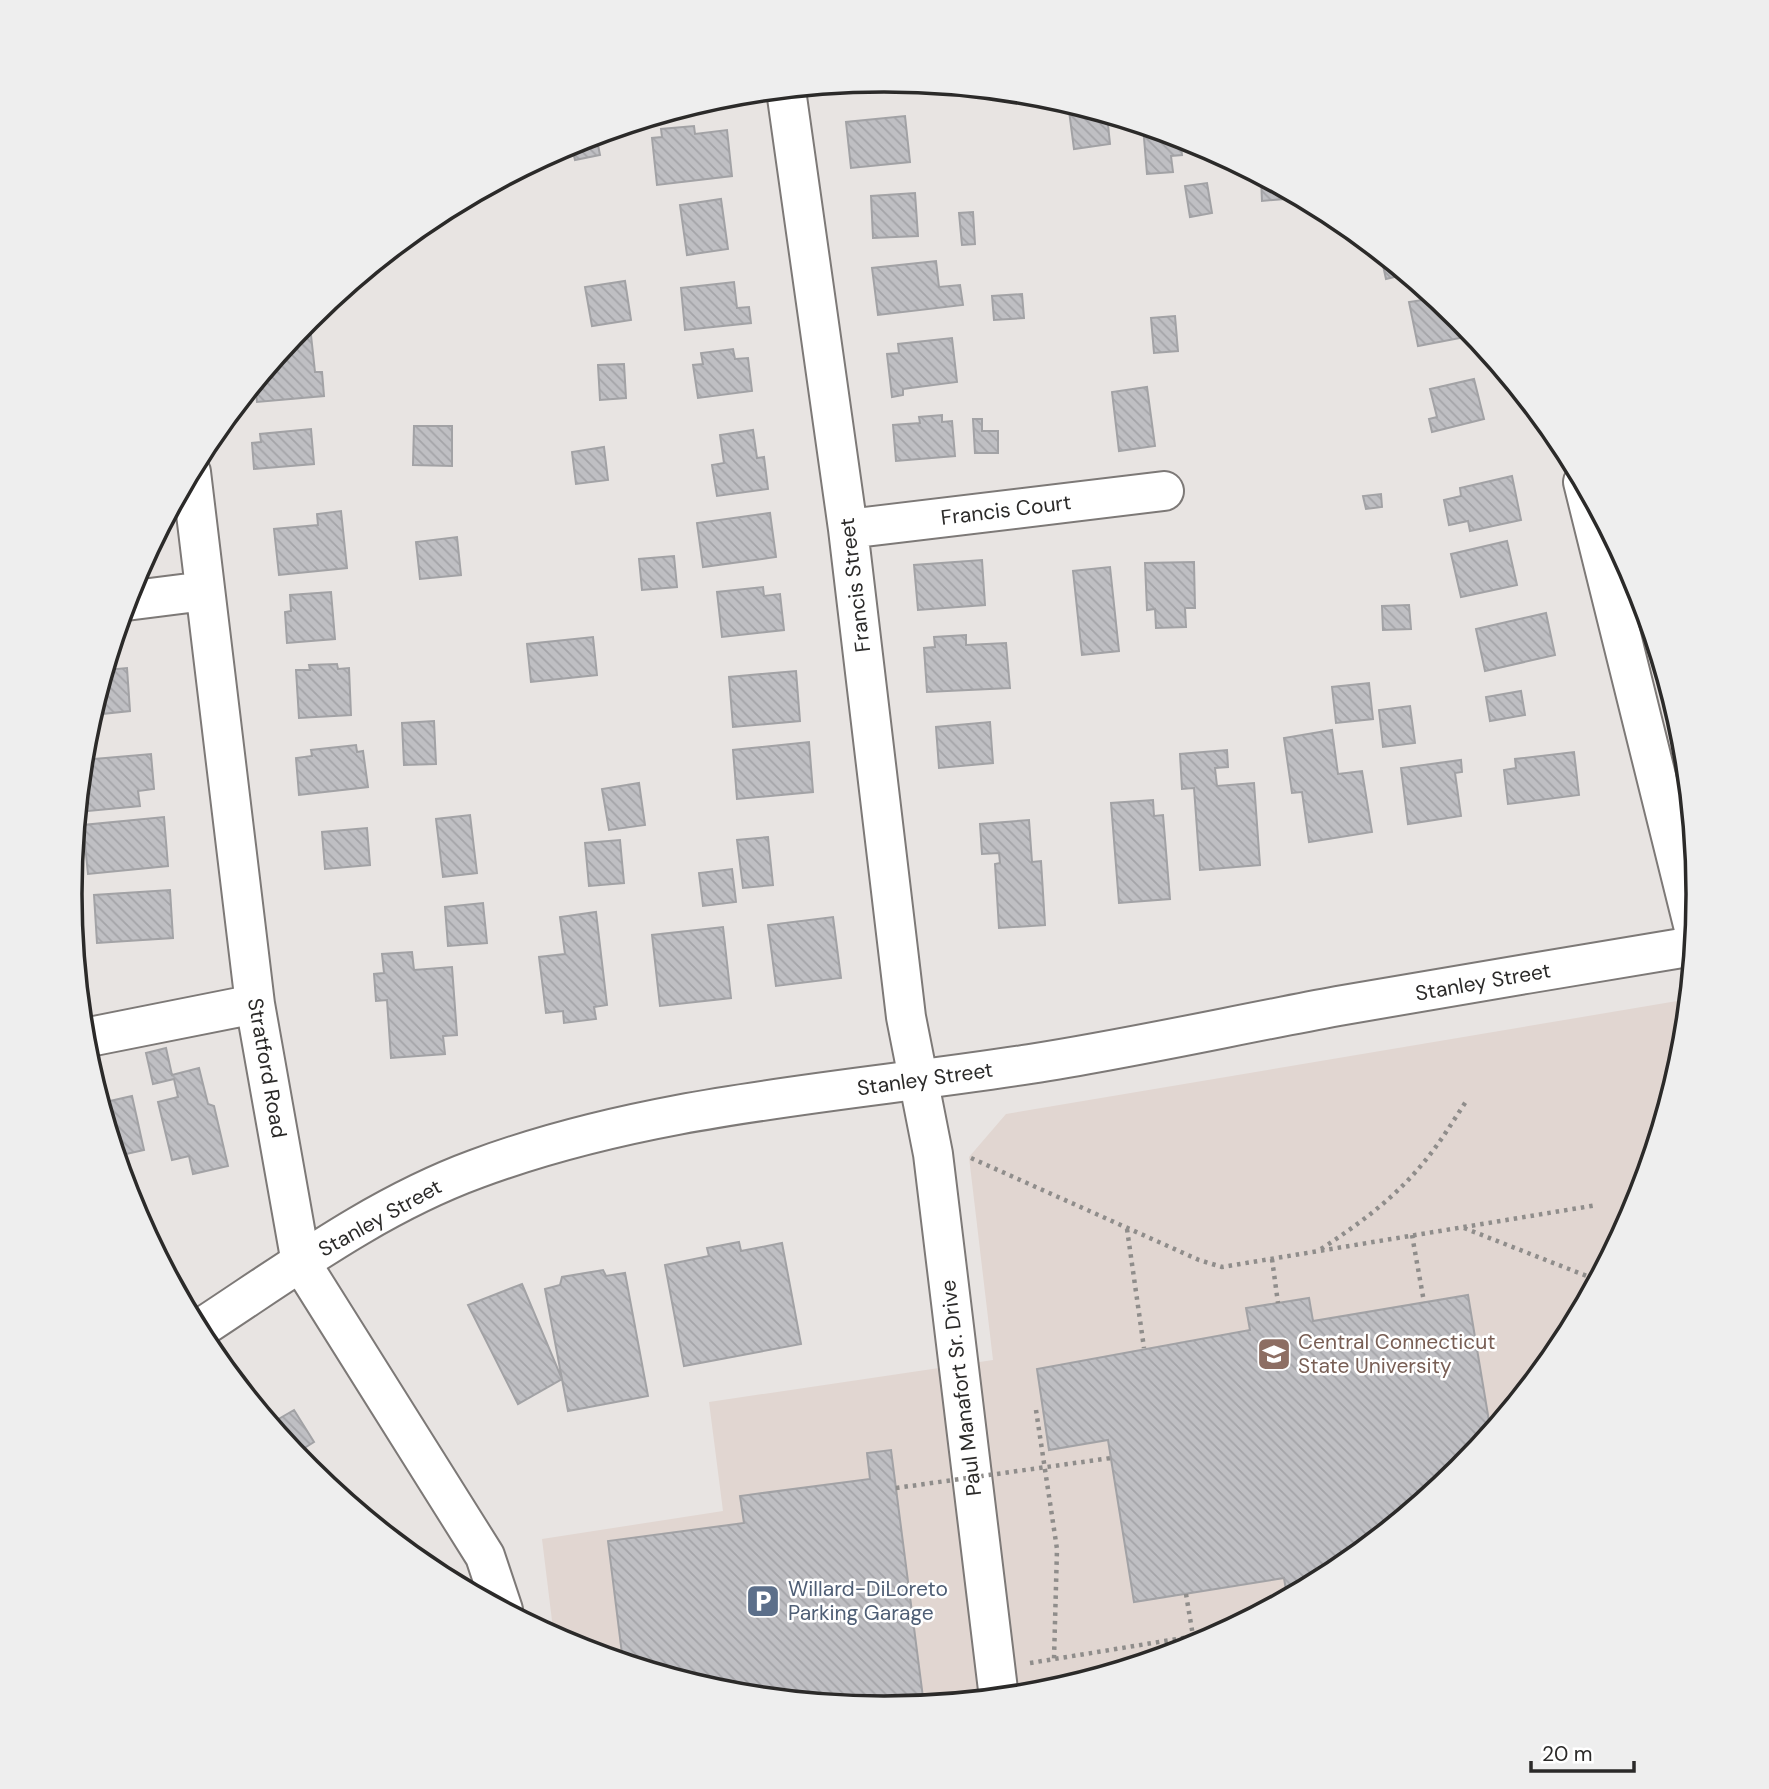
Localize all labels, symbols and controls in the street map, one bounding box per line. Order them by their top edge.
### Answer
street label: Francis Court [939,488,1073,532]
street label: Francis Street [833,516,877,654]
street label: Stanley Street [1413,956,1553,1008]
street label: Stratford Road [241,996,293,1140]
street label: Stanley Street [855,1056,995,1102]
street label: Stanley Street [313,1173,447,1263]
street label: Paul Manafort Sr. Drive [934,1278,988,1498]
place label: Central Connecticut State University [1298,1328,1496,1380]
school or university icon: Central Connecticut State University [1255,1335,1293,1373]
place label: Willard-DiLoreto Parking Garage [788,1575,948,1627]
parking icon: Willard-DiLoreto Parking Garage [744,1582,782,1620]
scale bar [1531,1730,1634,1774]
text: 20 m [1542,1740,1593,1768]

